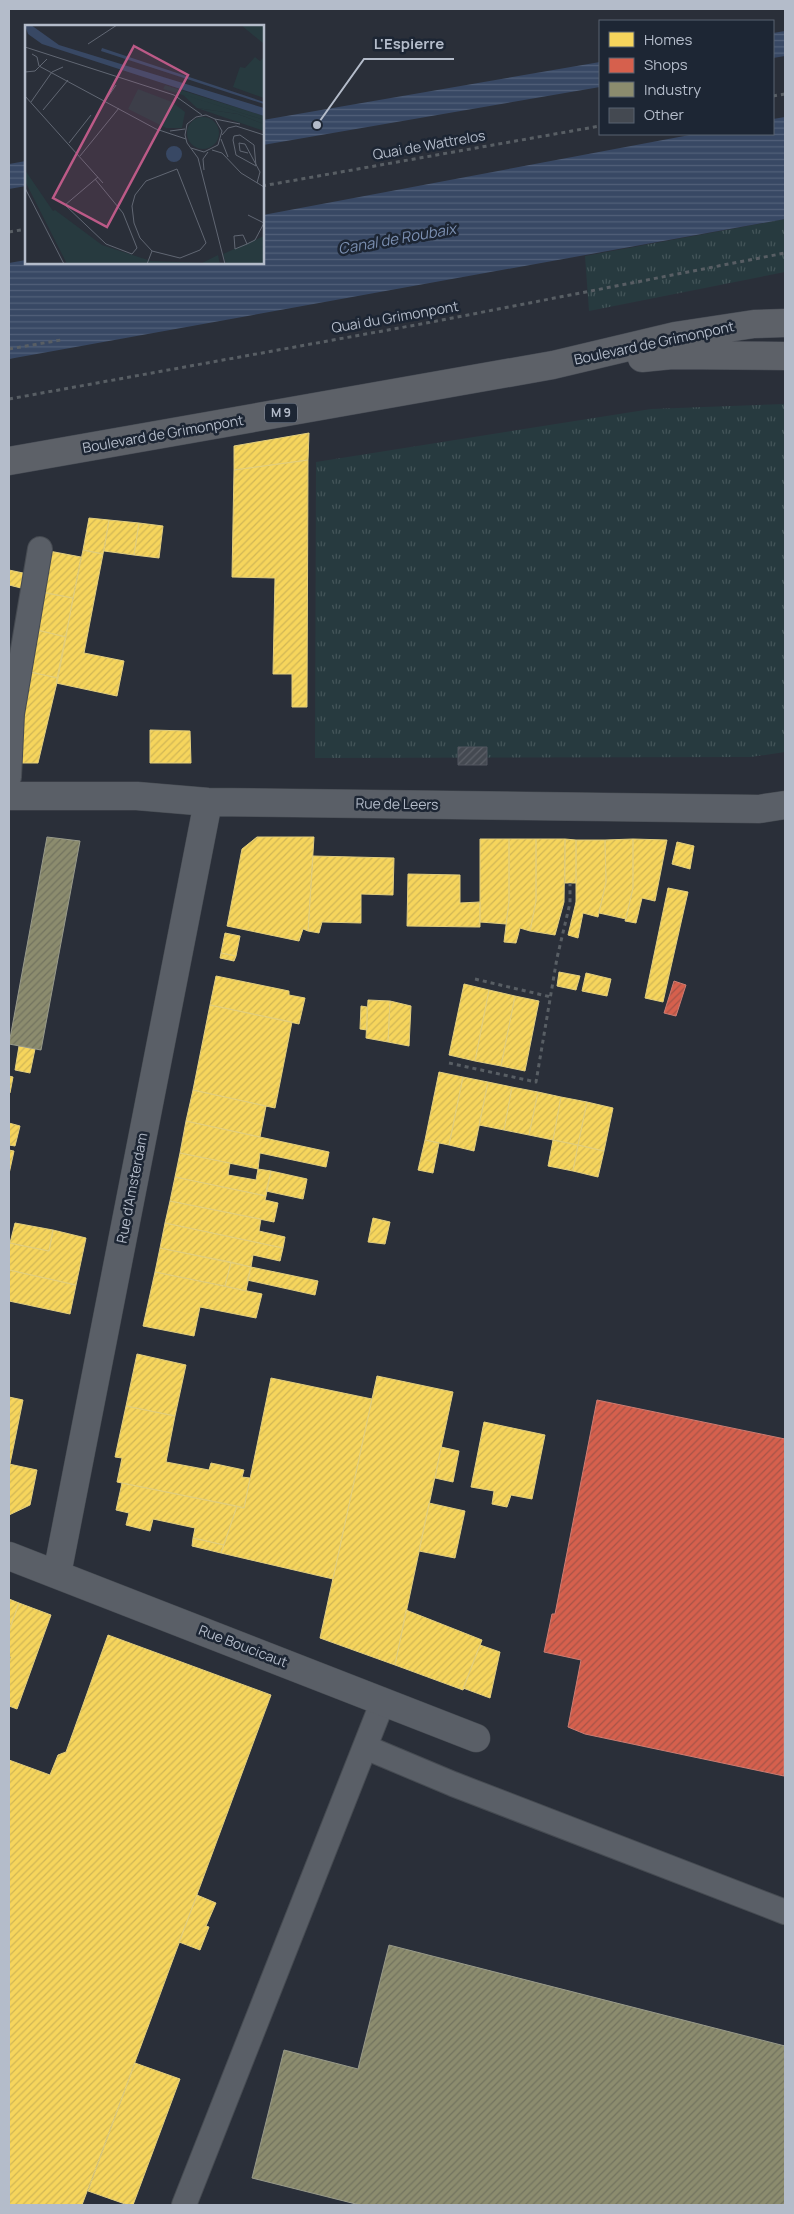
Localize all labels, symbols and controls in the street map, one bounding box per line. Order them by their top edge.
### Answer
legend [599,20,774,135]
inset map [25,25,264,264]
callout: L'Espierre [364,29,454,59]
text: Homes [644,29,693,50]
text: L'Espierre [374,33,444,54]
text: Shops [644,54,688,75]
text: Industry [644,79,701,100]
text: Other [644,104,685,125]
street label: Quai de Wattrelos [371,125,487,164]
water label: Canal de Roubaix [336,217,460,259]
street label: Quai du Grimonpont [330,296,460,337]
street label: Boulevard de Grimonpont [572,316,736,369]
road number: M 9 [265,403,297,422]
street label: Boulevard de Grimonpont [81,410,245,457]
street label: Rue de Leers [355,793,439,814]
street label: Rue d'Amsterdam [111,1131,152,1245]
street label: Rue Boucicaut [196,1620,291,1671]

